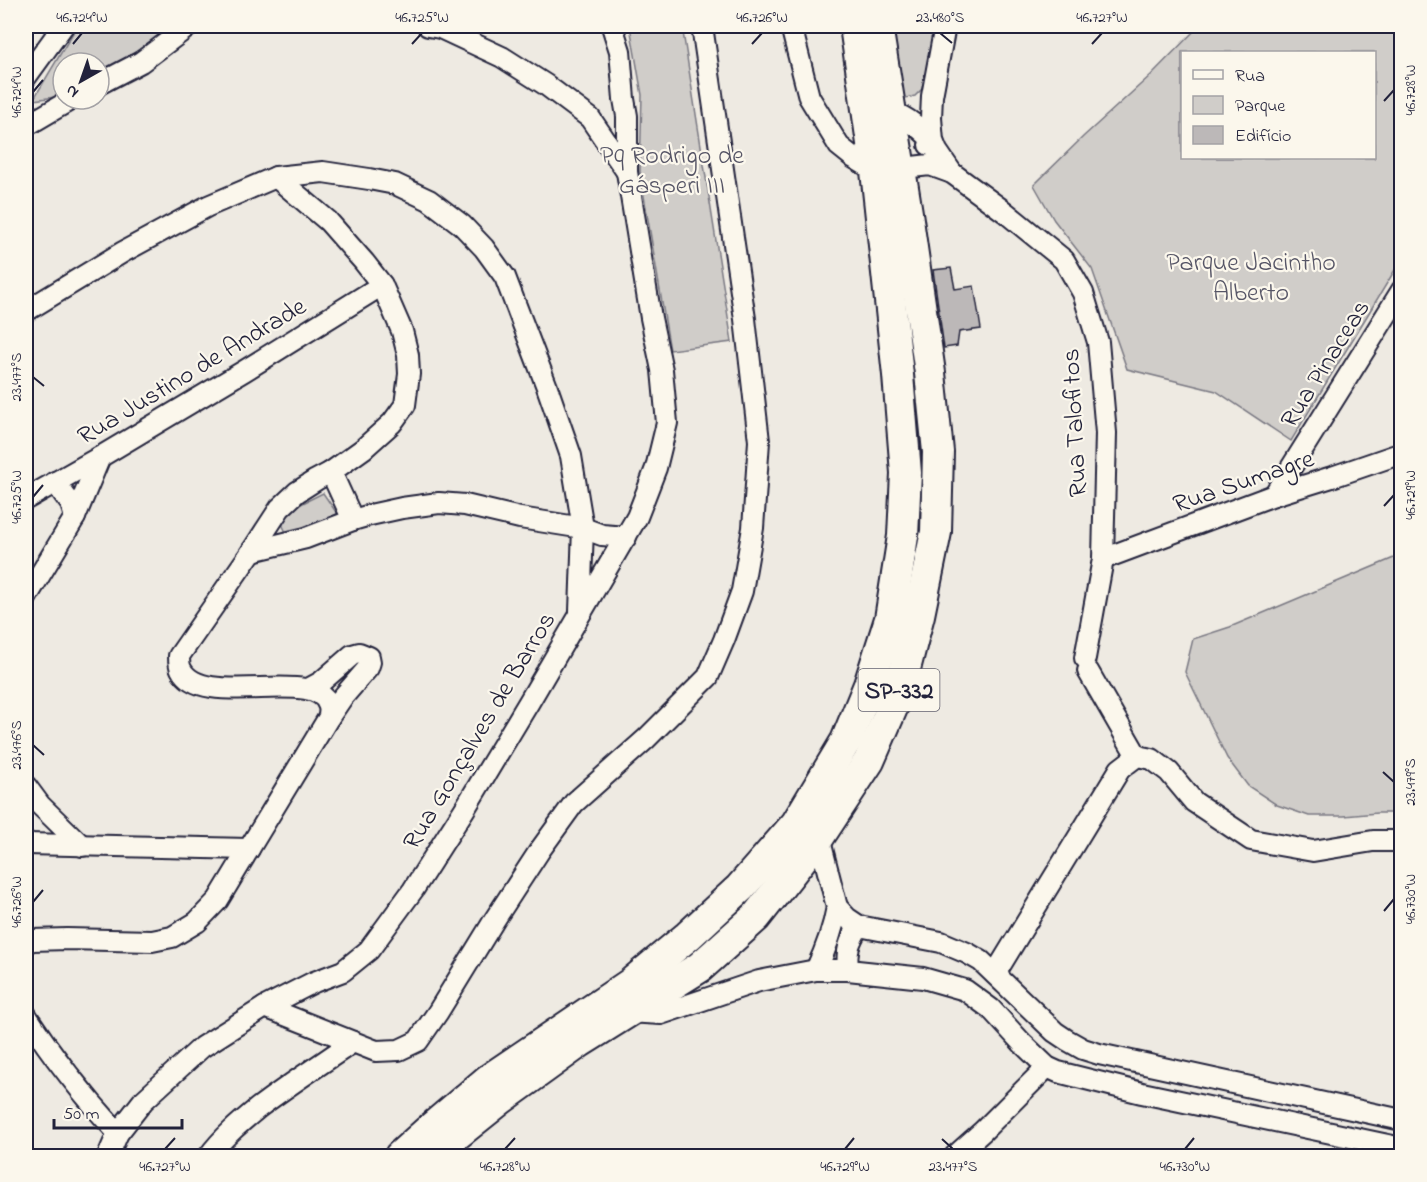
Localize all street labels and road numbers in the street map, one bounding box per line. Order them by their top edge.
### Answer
street label: Rua Justino de Andrade [71,289,315,456]
street label: Rua Pinaceas [1272,293,1381,436]
street label: Rua Talofitos [1053,348,1099,498]
street label: Rua Sumagre [1168,441,1320,525]
street label: Rua Gonçalves de Barros [394,605,567,858]
road number: SP-332 [858,669,940,711]

